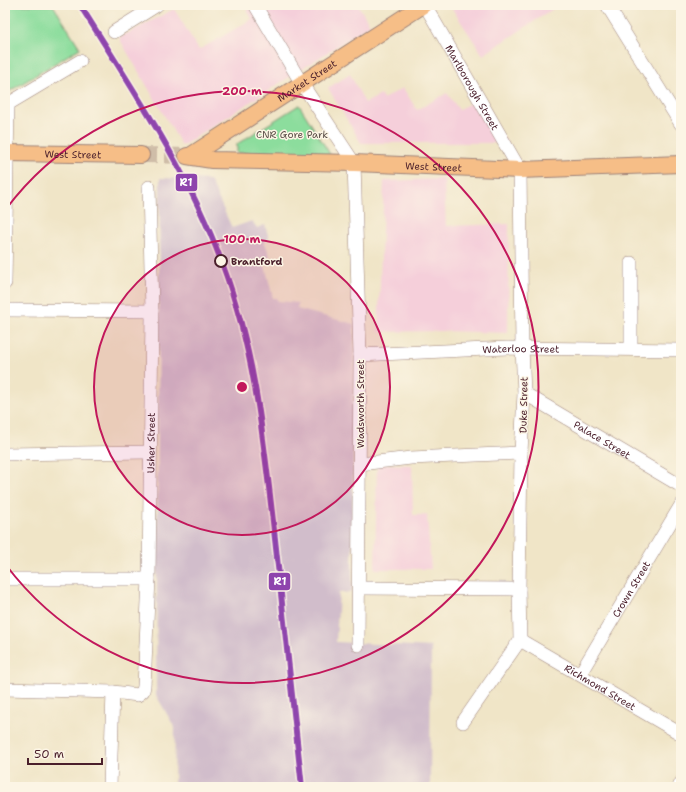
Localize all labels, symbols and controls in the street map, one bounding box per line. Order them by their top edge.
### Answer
street label: Marlborough Street [442,43,502,133]
street label: Market Street [275,57,339,105]
text: 200 m [222,83,262,99]
park label: CNR Gore Park [256,128,328,141]
street label: West Street [45,148,101,161]
street label: West Street [405,159,462,175]
line badge: R1 [175,173,198,192]
text: R1 [180,175,192,190]
text: 100 m [224,231,261,247]
marker: Brantford [214,254,228,268]
place label: Brantford [231,255,283,268]
street label: Waterloo Street [482,342,559,356]
street label: Wadsworth Street [354,360,367,448]
street label: Duke Street [517,377,530,433]
centre of rings [235,380,249,394]
street label: Usher Street [144,413,158,473]
street label: Palace Street [571,418,633,462]
street label: Crown Street [609,559,653,620]
line badge: R1 [268,572,291,591]
text: R1 [274,574,286,589]
street label: Richmond Street [562,661,638,713]
scale bar [28,740,102,766]
text: 50 m [34,746,64,762]

